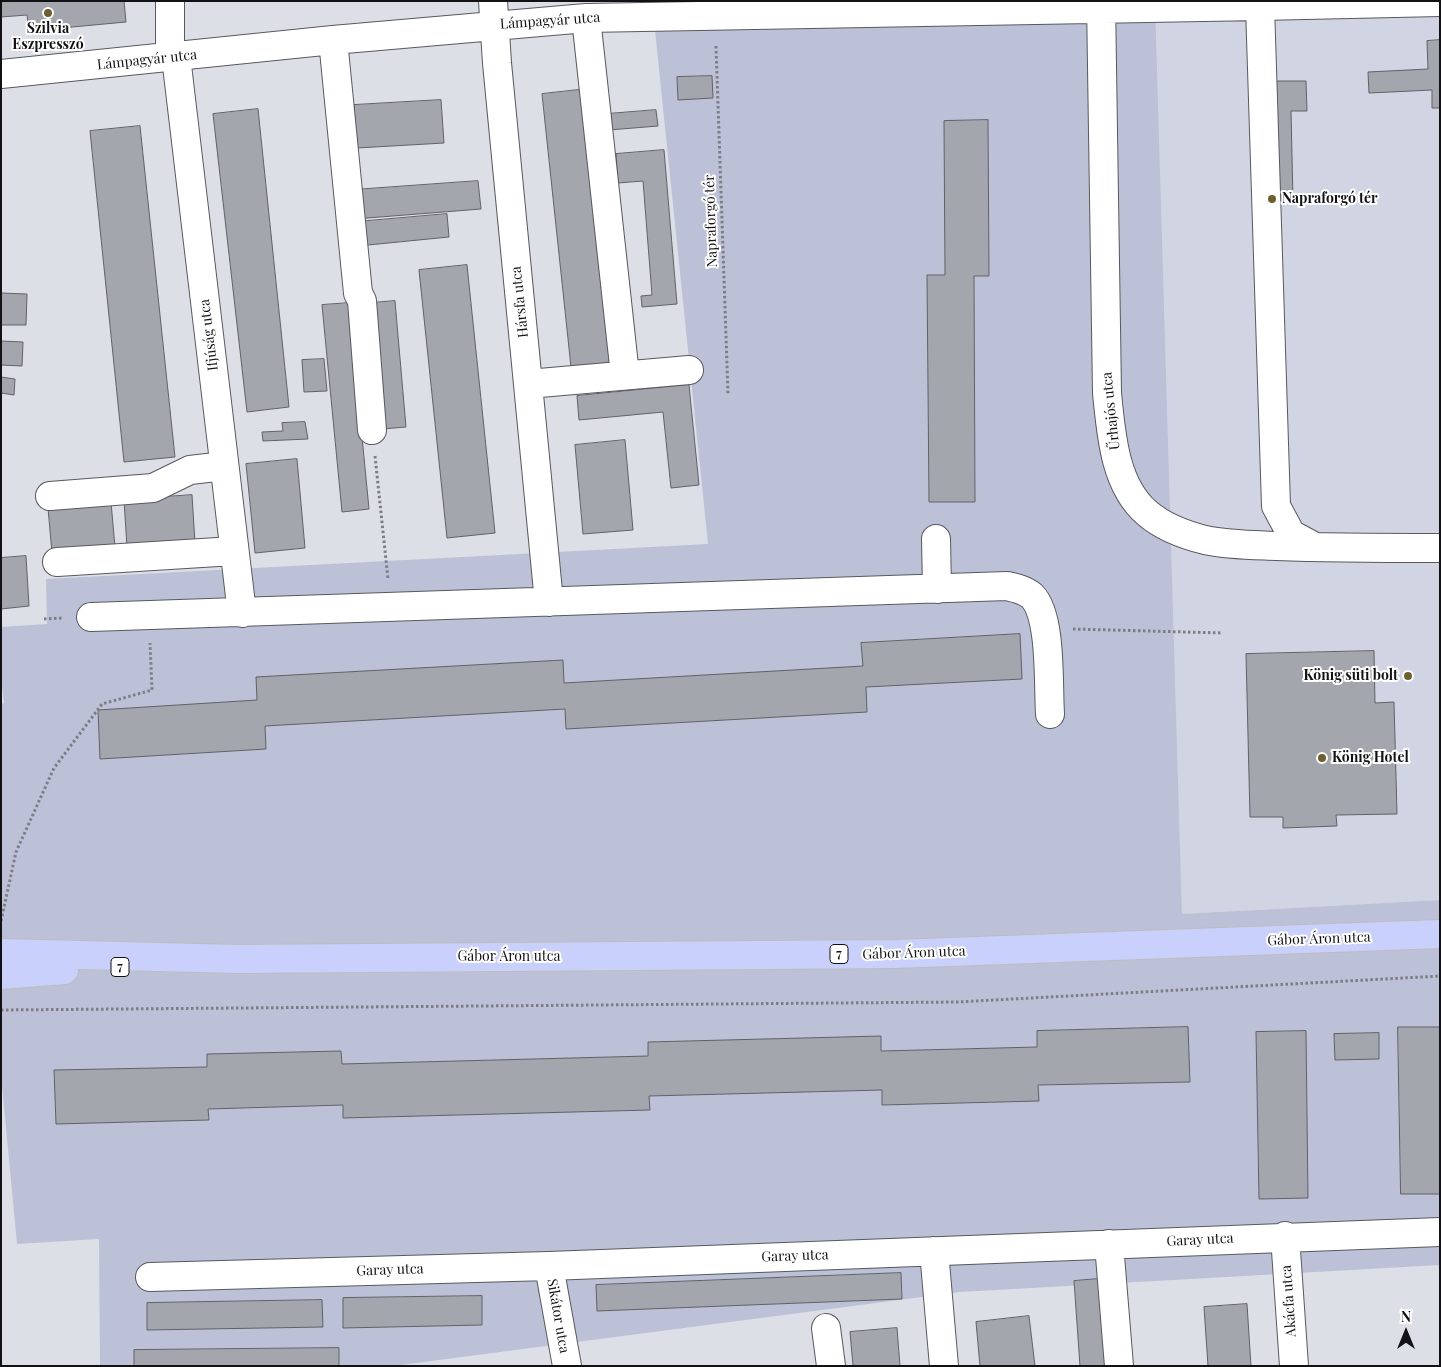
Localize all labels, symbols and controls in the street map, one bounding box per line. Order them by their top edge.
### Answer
marker: Szilvia Eszpresszó [42,7,54,19]
street label: Lámpagyár utca [499,9,601,33]
place label: Szilvia Eszpresszó [12,21,84,54]
street label: Lámpagyár utca [96,46,198,74]
street label: Napraforgó tér [701,174,721,268]
place label: Napraforgó tér [1282,191,1377,207]
marker: Napraforgó tér [1266,193,1278,205]
street label: Hársfa utca [508,265,532,339]
street label: Ifjúság utca [196,298,222,372]
street label: Űrhajós utca [1099,371,1123,451]
place label: König süti bolt [1304,668,1398,684]
marker: König süti bolt [1402,670,1414,682]
place label: König Hotel [1332,750,1409,766]
marker: König Hotel [1316,752,1328,764]
street label: Gábor Áron utca [1267,929,1371,949]
street label: Gábor Áron utca [862,943,966,963]
road number: 7 [830,944,848,964]
street label: Gábor Áron utca [457,949,561,965]
road number: 7 [111,958,129,976]
street label: Garay utca [1166,1230,1234,1250]
street label: Garay utca [761,1246,829,1266]
street label: Garay utca [356,1260,424,1280]
street label: Akácfa utca [1278,1264,1300,1338]
street label: Sikátor utca [543,1277,573,1355]
north arrow [1381,1307,1431,1357]
text: N [1401,1307,1411,1326]

